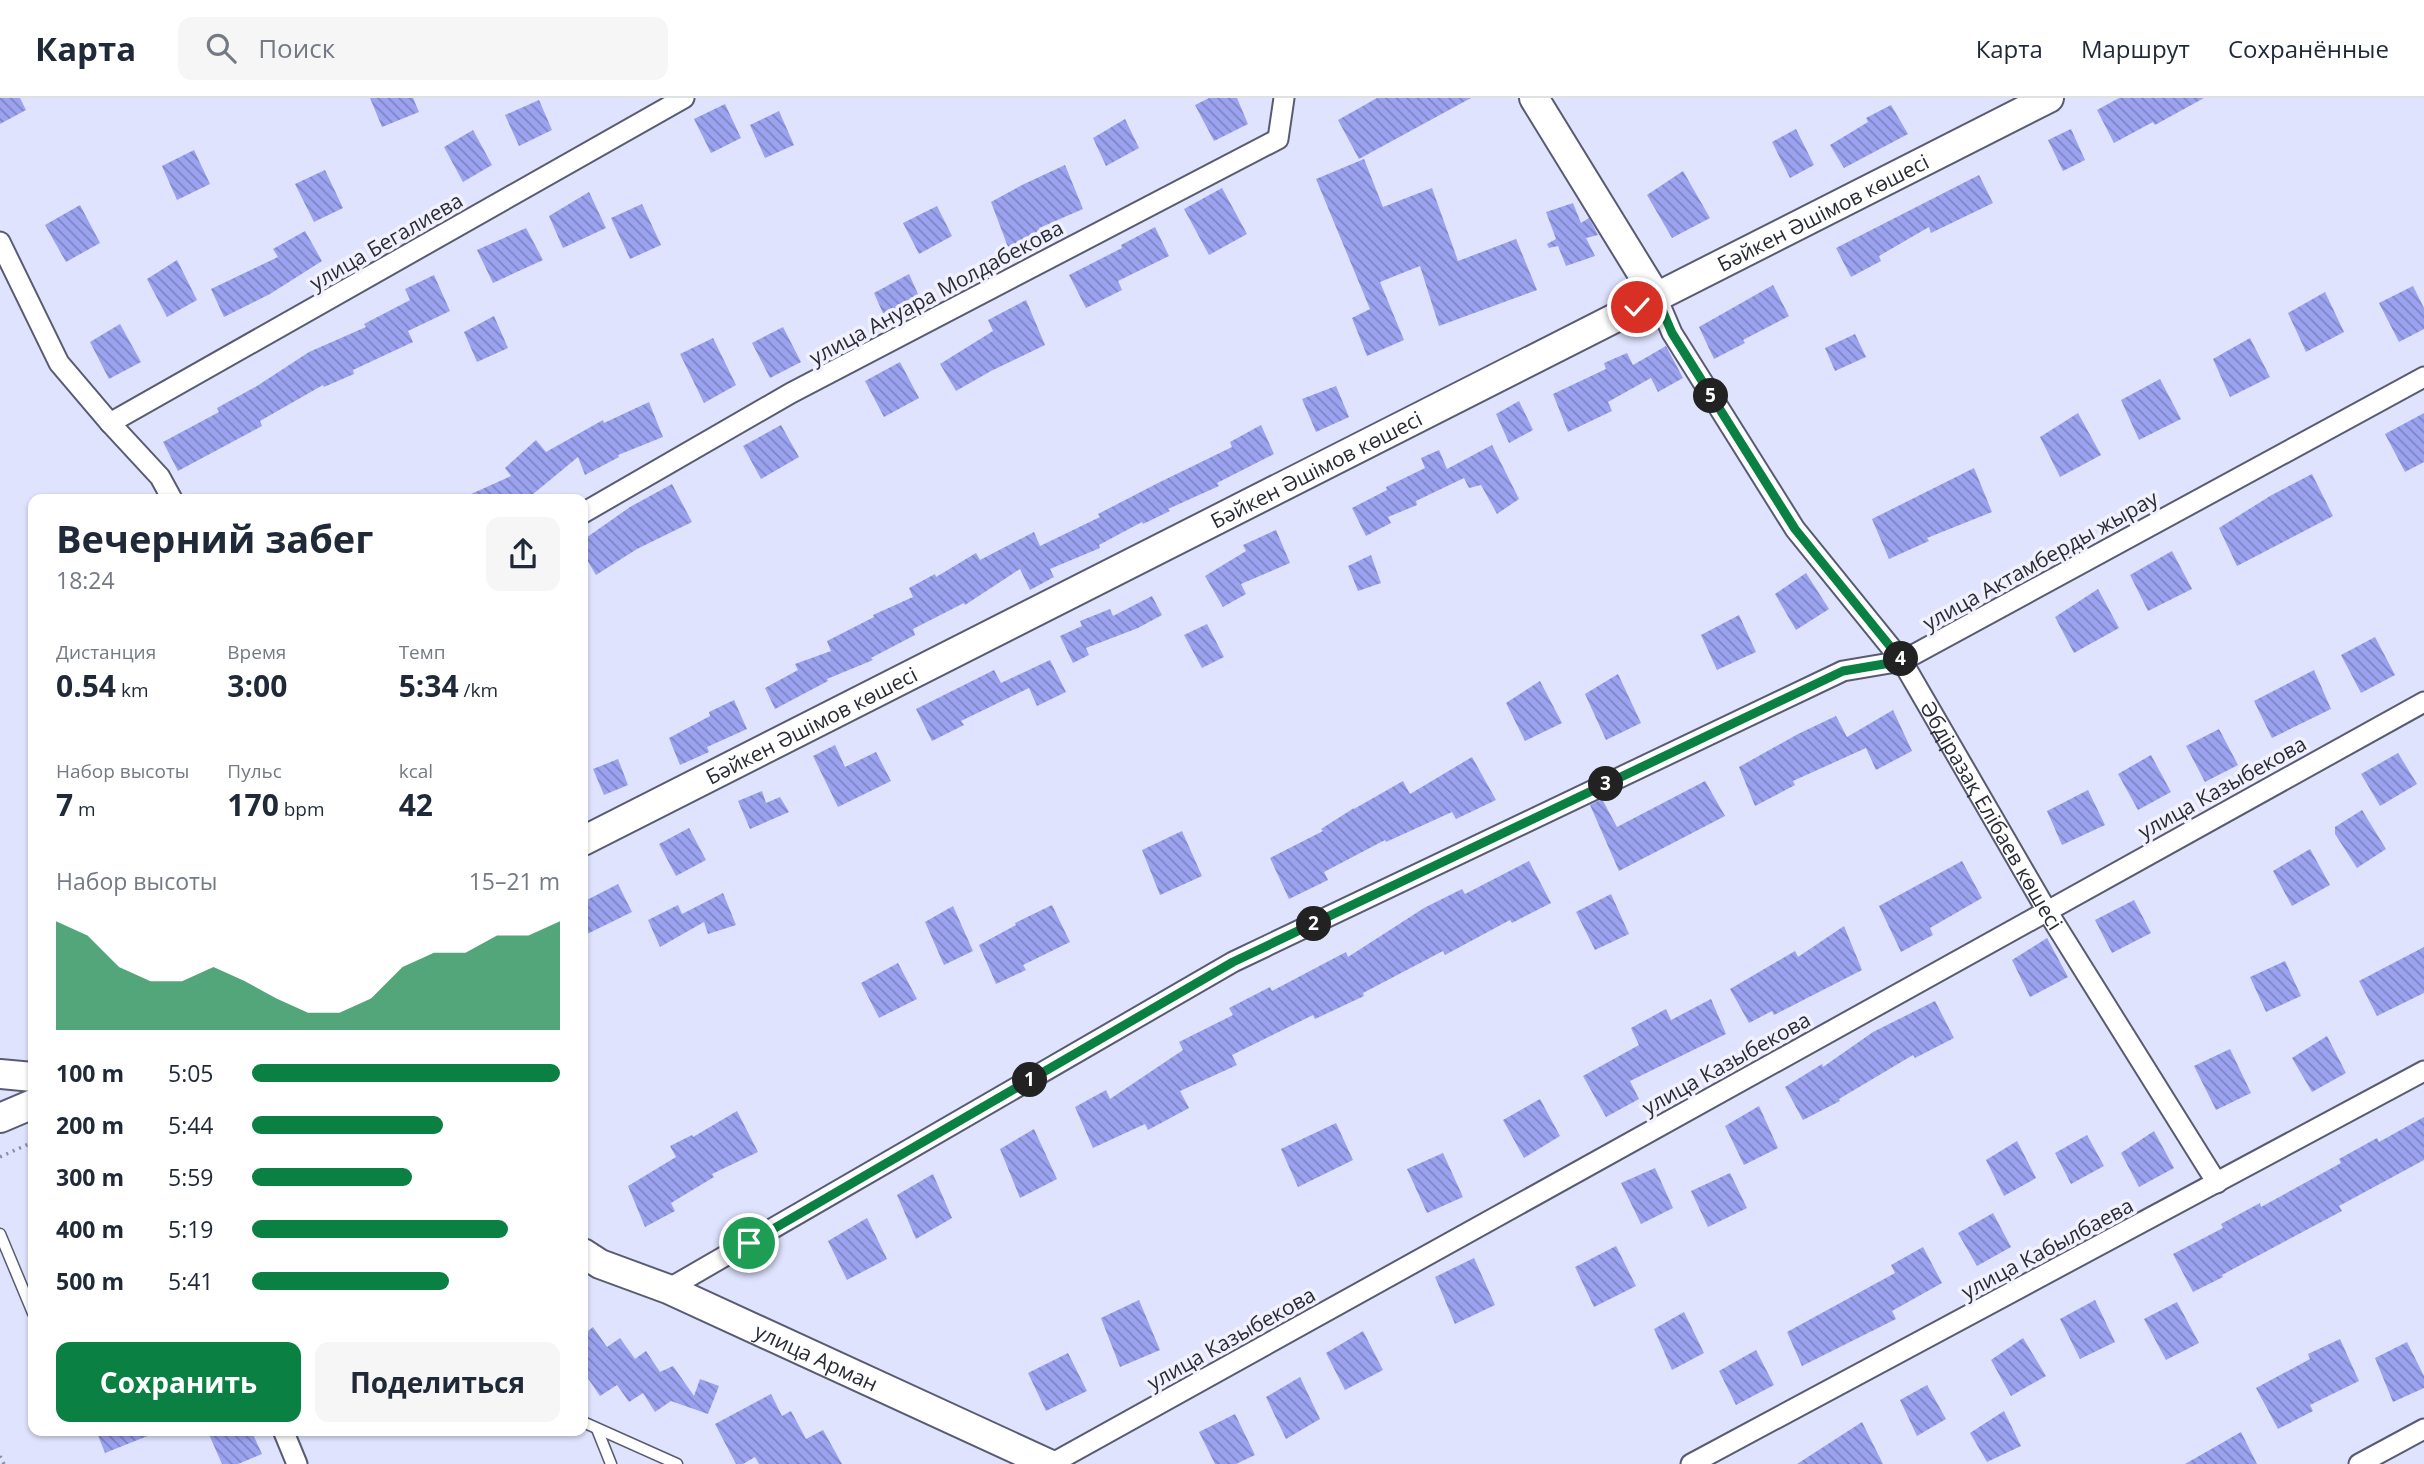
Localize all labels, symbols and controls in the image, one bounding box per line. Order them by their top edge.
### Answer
search box [178,17,668,80]
text: Карта [35,26,136,71]
icon: search [202,29,240,67]
text: Поиск [258,30,335,66]
text: Карта [1976,32,2043,65]
text: Маршрут [2081,32,2190,65]
text: Сохранённые [2228,32,2389,65]
street label: Бәйкен Әшімов көшесі [1712,147,1933,278]
street label: улица Бегалиева [304,186,468,296]
street label: улица Ануара Молдабекова [804,213,1068,371]
pin [1607,277,1667,337]
icon: check [1618,288,1656,326]
pin: 5 [1694,378,1728,414]
text: 5 [1705,382,1716,408]
street label: Бәйкен Әшімов көшесі [1206,404,1427,535]
street label: улица Актамберды жырау [1917,483,2163,636]
text: Вечерний забег [56,512,373,564]
button: share [486,517,560,591]
text: 18:24 [56,564,115,596]
text: Дистанция [56,639,156,665]
text: Время [227,639,286,665]
text: Темп [399,639,446,665]
pin: 4 [1884,642,1918,676]
text: 4 [1895,645,1906,671]
street label: Бәйкен Әшімов көшесі [701,660,922,791]
text: 0.54 [56,665,116,706]
text: 3:00 [227,665,287,706]
text: 5:34 [399,665,459,706]
text: km [116,677,149,703]
text: /km [459,677,498,703]
street label: Әбдіразақ Елібаев көшесі [1914,696,2069,935]
street label: улица Казыбекова [2133,729,2311,845]
text: Набор высоты [56,758,189,784]
text: Пульс [227,758,282,784]
text: kcal [399,758,433,784]
pin: 3 [1588,766,1624,802]
text: 3 [1600,770,1611,796]
text: 7 [56,784,73,825]
text: 170 [227,784,279,825]
text: 42 [399,784,433,825]
text: m [73,796,96,822]
text: bpm [279,796,325,822]
text: Набор высоты [56,865,218,897]
text: 15–21 m [469,865,560,897]
pin: 2 [1296,906,1332,942]
text: 2 [1308,910,1319,936]
street label: улица Казыбекова [1637,1005,1815,1121]
text: 100 m [56,1057,124,1089]
text: 5:05 [168,1057,214,1089]
pin: 1 [1012,1062,1048,1098]
text: 1 [1024,1066,1035,1092]
text: 200 m [56,1109,124,1141]
text: 5:44 [168,1109,214,1141]
text: 300 m [56,1161,124,1193]
text: 5:59 [168,1161,214,1193]
street label: улица Кабылбаева [1956,1191,2138,1305]
text: 400 m [56,1213,124,1245]
text: 5:19 [168,1213,214,1245]
pin [719,1213,779,1273]
icon: arrive [730,1224,768,1262]
text: 500 m [56,1265,124,1297]
text: 5:41 [168,1265,214,1297]
street label: улица Казыбекова [1142,1280,1320,1396]
street label: улица Арман [750,1317,883,1398]
button: Сохранить [56,1342,301,1422]
button: Поделиться [315,1342,560,1422]

